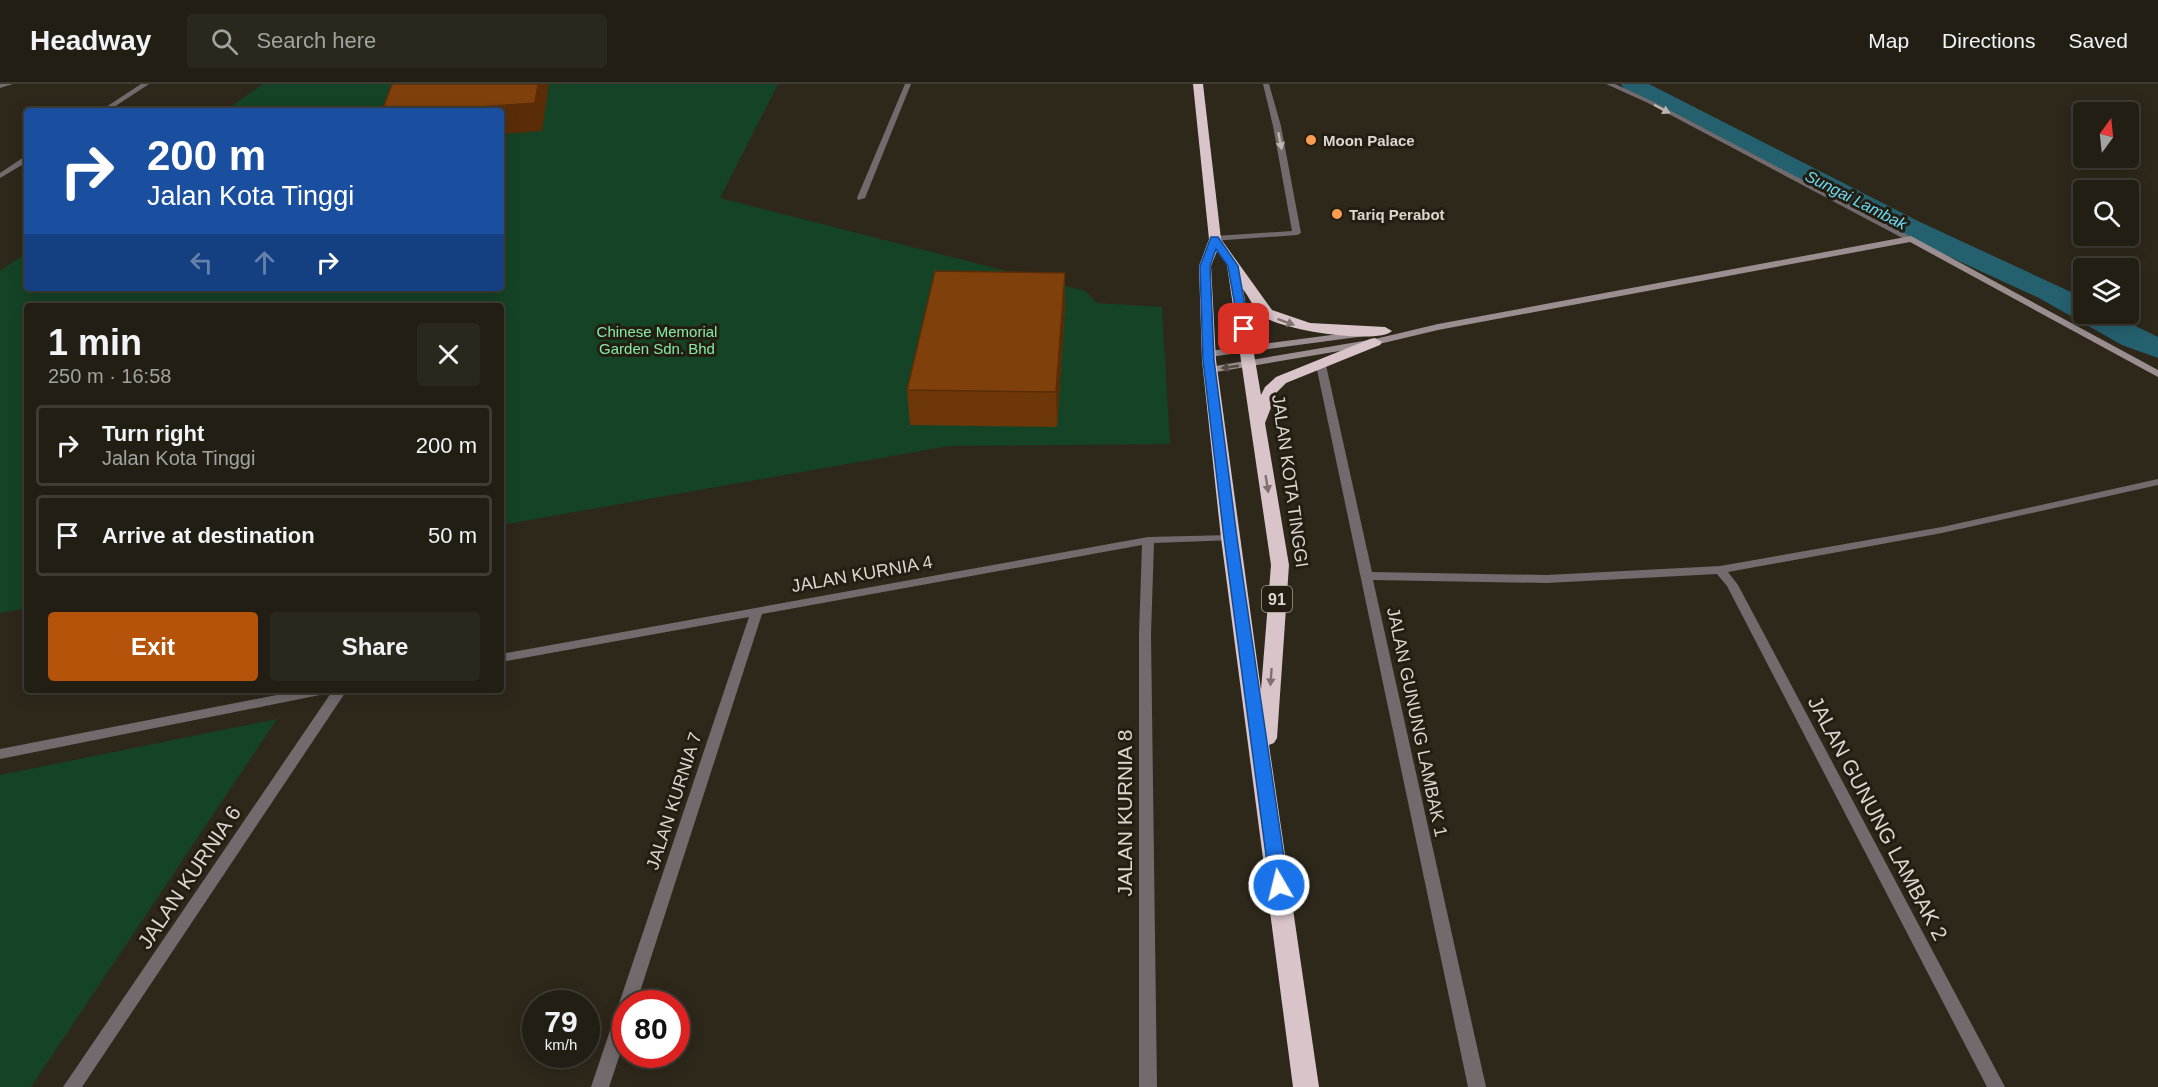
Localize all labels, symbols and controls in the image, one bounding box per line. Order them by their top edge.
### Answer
search box [187,14,607,68]
text: Headway [30,25,151,56]
icon: search [208,25,241,58]
text: Search here [256,28,376,53]
text: Map [1868,29,1909,52]
text: Directions [1942,29,2035,52]
text: Saved [2068,29,2128,52]
north arrow [2073,102,2139,168]
map controls [2073,102,2139,324]
one-way arrow [1654,104,1671,114]
one-way arrow [1276,131,1285,150]
icon: right [48,132,126,210]
text: 200 m [147,132,266,179]
place label: Moon Palace [1323,132,1415,149]
marker: Moon Palace [1304,133,1318,147]
water label: Sungai Lambak [1803,167,1910,233]
button: search [2073,180,2139,246]
text: Jalan Kota Tinggi [147,181,354,211]
place label: Tariq Perabot [1349,206,1445,223]
marker: Tariq Perabot [1330,207,1344,221]
icon: left [185,246,218,279]
icon: ahead [248,246,281,279]
icon: right [311,246,344,279]
button: layers [2073,258,2139,324]
pin [1218,303,1269,354]
icon: arrive [1227,312,1260,345]
one-way arrow [1277,317,1295,327]
text: 1 min [48,322,142,363]
button: close [417,323,480,386]
park label: Chinese Memorial Garden Sdn. Bhd [597,323,717,357]
one-way arrow [1220,363,1239,372]
text: 250 m · 16:58 [48,365,171,387]
street label: JALAN KOTA TINGGI [1268,393,1312,569]
text: Turn right [102,421,204,446]
icon: right [51,429,84,462]
text: 200 m [416,433,477,458]
text: Jalan Kota Tinggi [102,447,255,469]
one-way arrow [1263,474,1272,493]
icon: arrive [51,519,84,552]
text: Arrive at destination [102,523,315,548]
text: 50 m [428,523,477,548]
street label: JALAN KURNIA 4 [790,552,934,596]
road number: 91 [1262,586,1292,612]
street label: JALAN GUNUNG LAMBAK 1 [1383,605,1451,839]
button: Exit [48,612,258,681]
button: Share [270,612,480,681]
one-way arrow [1266,668,1276,687]
street label: JALAN GUNUNG LAMBAK 2 [1804,692,1952,944]
street label: JALAN KURNIA 7 [642,730,706,872]
street label: JALAN KURNIA 8 [1113,730,1136,896]
street label: JALAN KURNIA 6 [133,801,245,953]
position arrow [1247,853,1311,917]
speed limit sign: 80 [612,990,690,1068]
text: 79 [544,1005,578,1038]
text: km/h [545,1036,577,1053]

